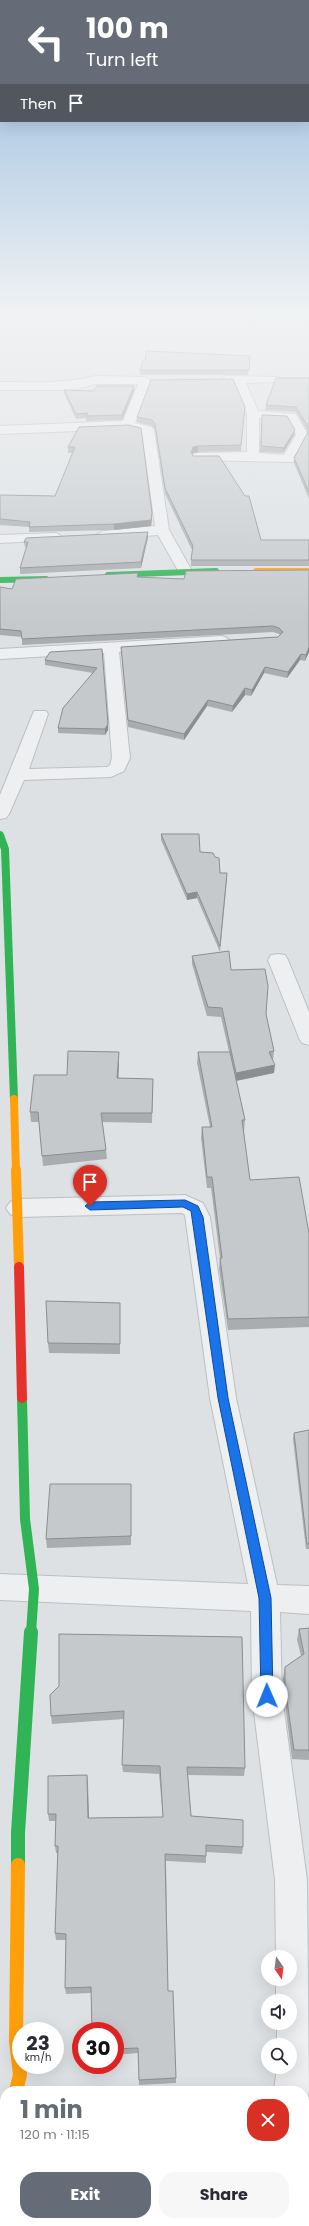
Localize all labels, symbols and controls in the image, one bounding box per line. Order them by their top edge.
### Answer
text: 100 m [86,9,169,48]
icon: left [20,16,72,68]
text: Turn left [86,47,158,72]
icon: arrive [65,92,87,114]
text: Then [20,93,57,114]
pin [73,1165,107,1206]
icon: arrive [79,1171,101,1193]
position arrow [246,1675,288,1717]
north arrow [261,1950,297,1986]
map controls [261,1950,297,2074]
button: sound [261,1994,297,2030]
speed limit sign: 30 [72,2022,124,2074]
text: 23 [26,2029,50,2057]
button: search [261,2038,297,2074]
text: km/h [25,2050,51,2065]
text: 1 min [20,2093,83,2126]
button: close [247,2099,289,2141]
text: 120 m · 11:15 [20,2125,90,2144]
button: Exit [20,2172,151,2218]
button: Share [159,2172,289,2218]

